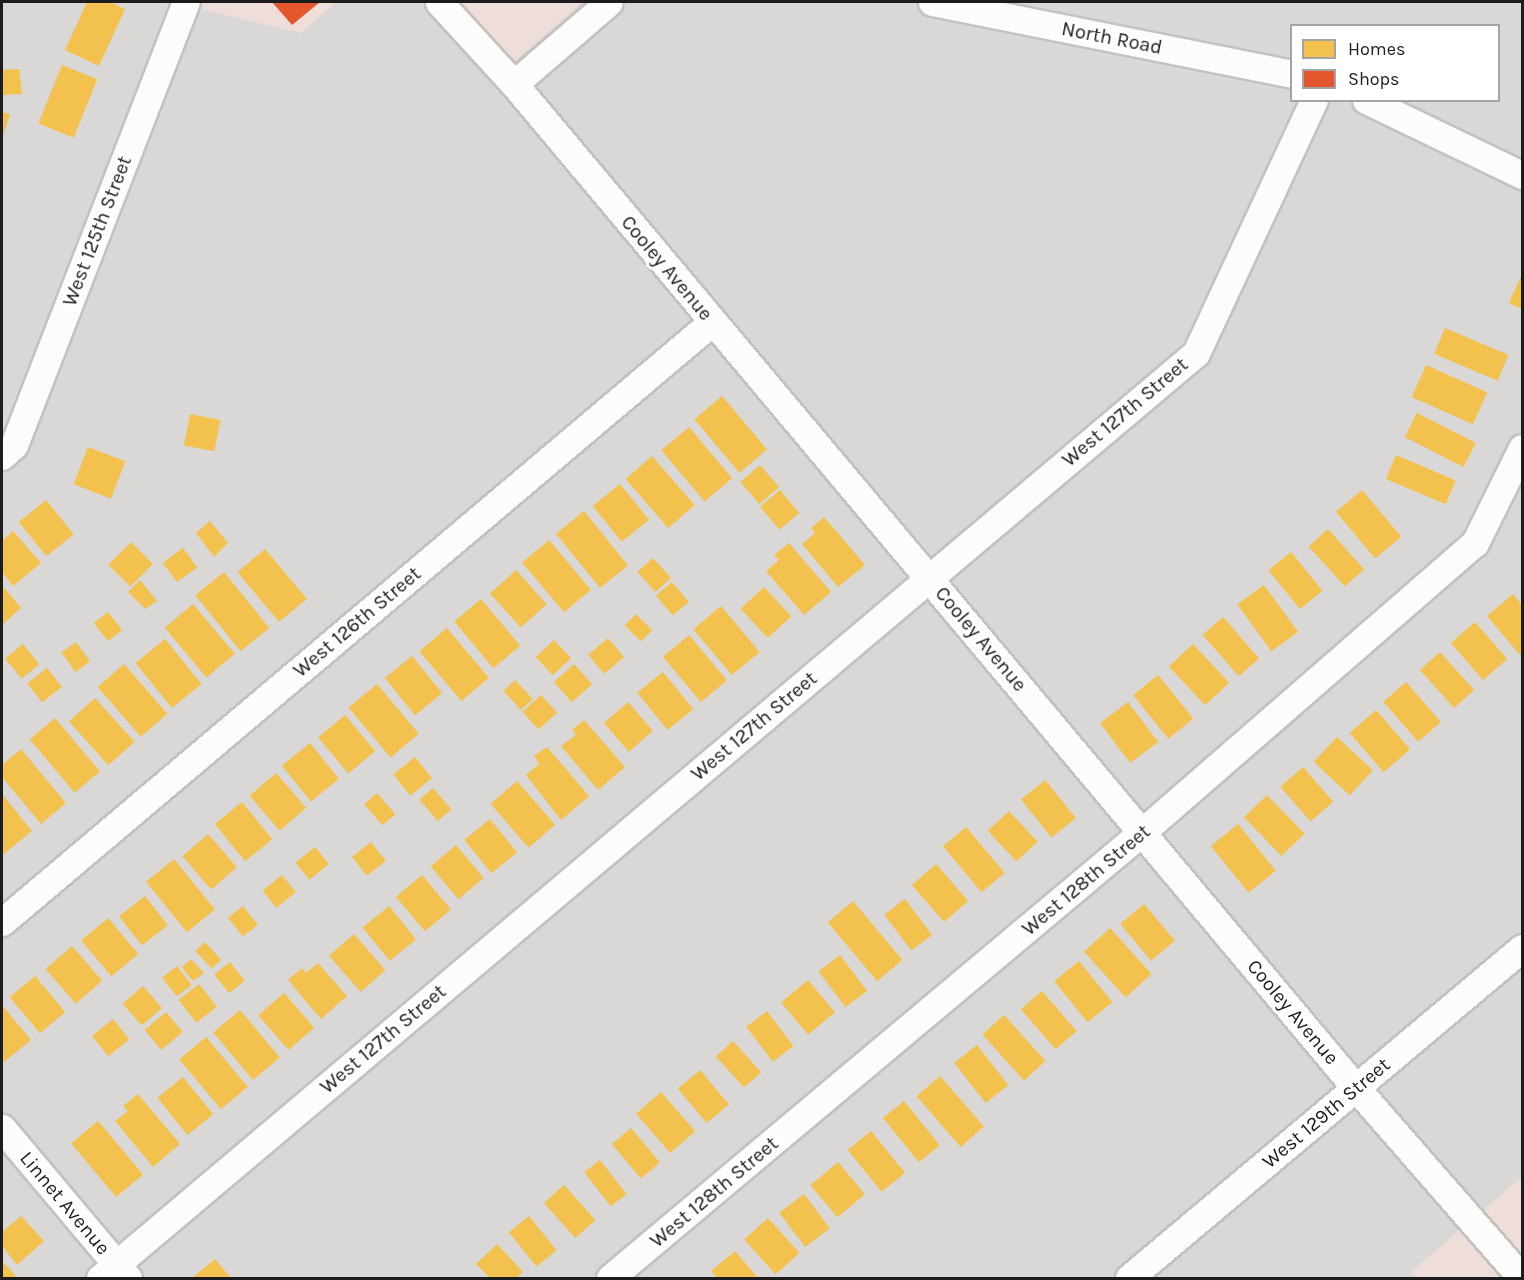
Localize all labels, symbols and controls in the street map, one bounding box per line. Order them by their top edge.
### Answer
street label: North Road [1060,16,1164,60]
legend [1290,24,1500,102]
text: Homes [1348,38,1405,60]
text: Shops [1348,68,1400,90]
street label: West 125th Street [57,152,137,310]
street label: Cooley Avenue [616,211,718,325]
street label: West 127th Street [1057,352,1193,472]
street label: West 126th Street [288,562,426,682]
street label: Cooley Avenue [930,582,1032,696]
street label: West 127th Street [686,666,822,786]
street label: West 128th Street [1017,819,1155,941]
street label: Cooley Avenue [1242,955,1344,1069]
street label: West 127th Street [315,979,451,1099]
street label: West 129th Street [1257,1053,1395,1173]
street label: West 128th Street [645,1131,783,1253]
street label: Linnet Avenue [15,1146,115,1260]

